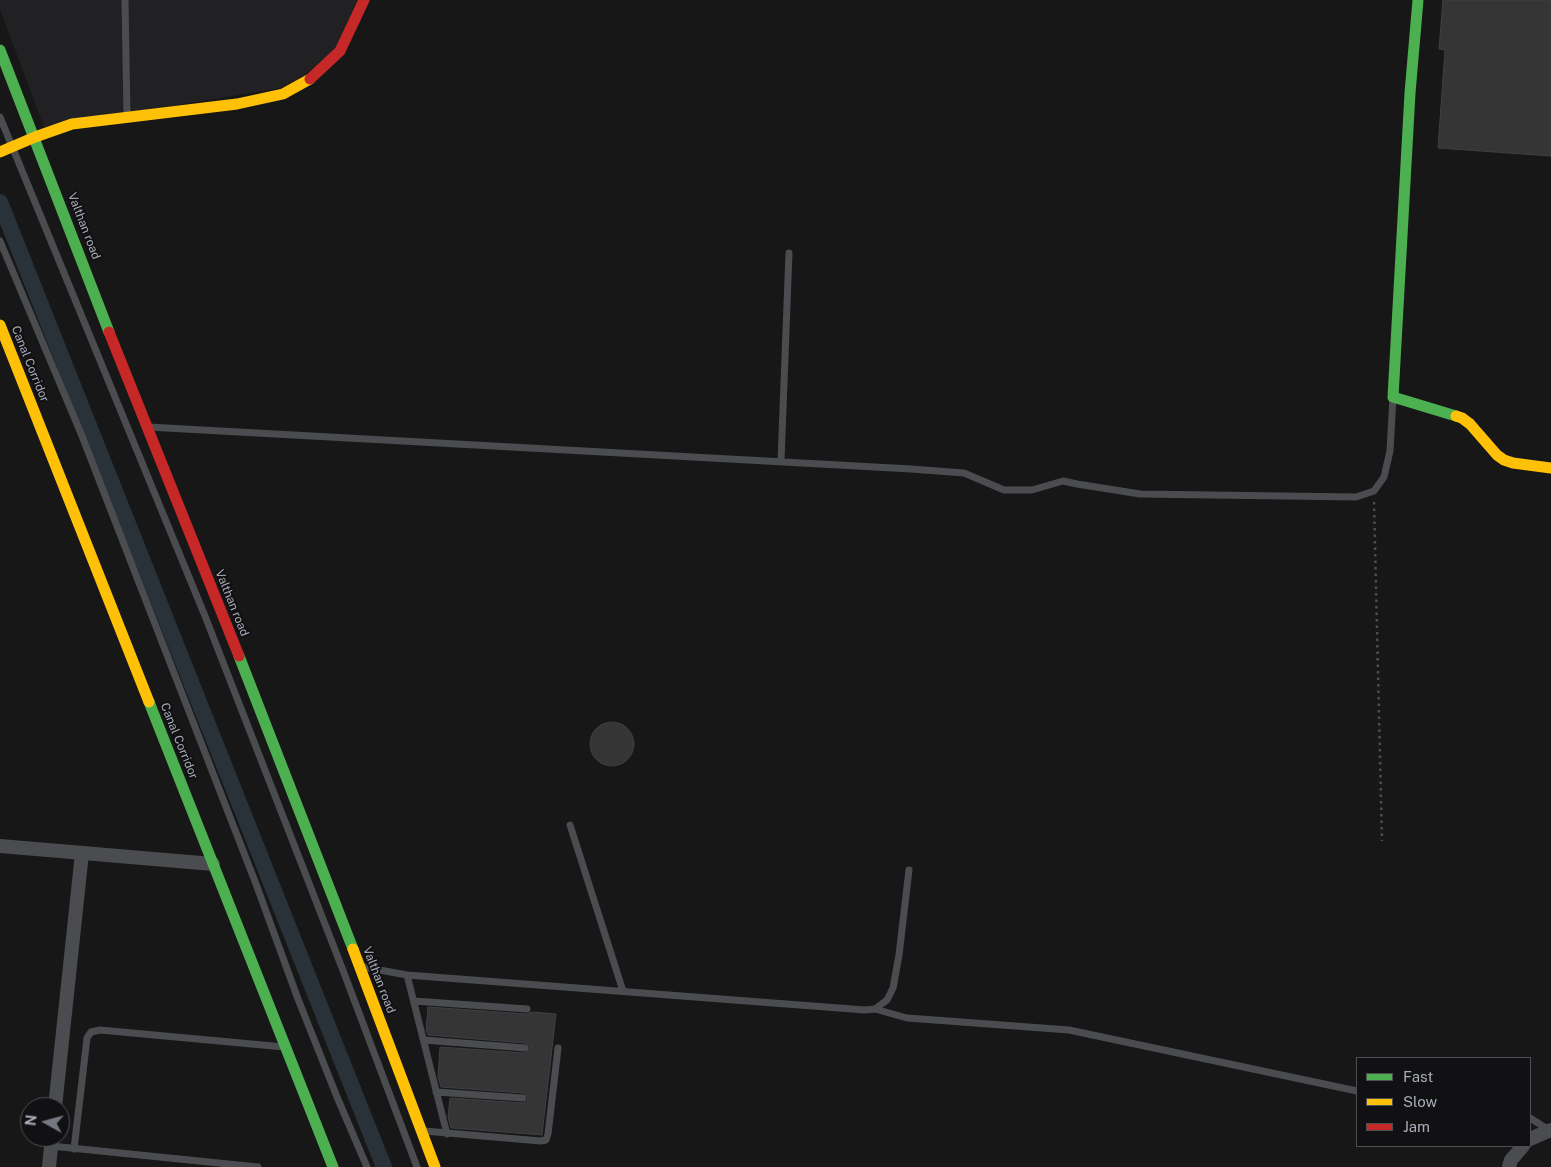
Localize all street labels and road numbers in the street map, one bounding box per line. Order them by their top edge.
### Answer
street label: Valthan road [65,191,103,261]
street label: Canal Corridor [8,324,52,404]
street label: Valthan road [212,568,252,638]
street label: Canal Corridor [157,701,201,781]
street label: Valthan road [360,945,398,1015]

